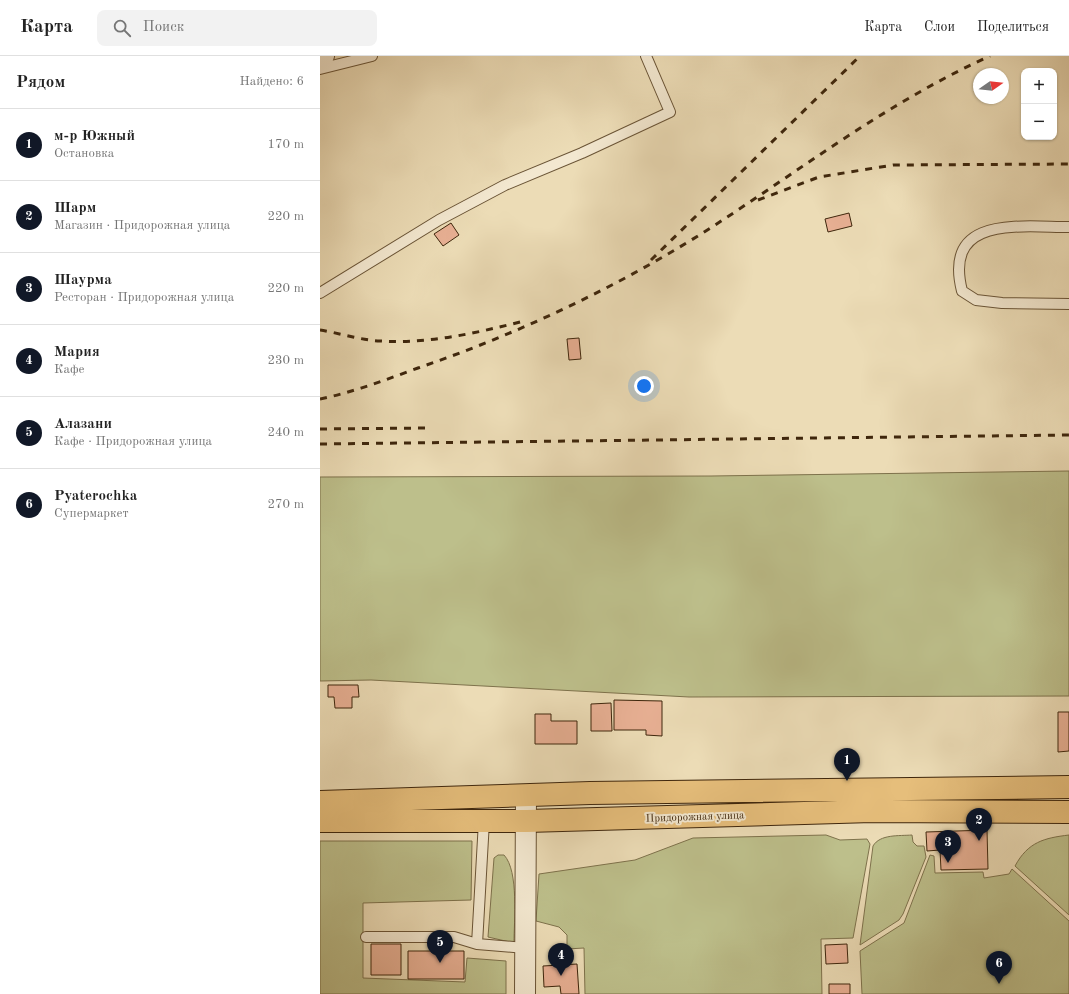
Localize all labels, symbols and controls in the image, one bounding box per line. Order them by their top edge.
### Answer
search box [97,10,377,46]
icon: search [111,17,133,39]
text: Карта [20,18,73,37]
text: Поиск [143,20,184,35]
text: Карта [864,20,902,34]
text: Слои [924,20,955,34]
text: Поделиться [977,20,1049,34]
north arrow [973,68,1009,104]
map controls [1021,68,1057,140]
button: + [1021,68,1057,104]
text: Рядом [16,74,65,91]
text: Найдено: 6 [240,75,304,88]
button: − [1021,104,1057,140]
text: м-р Южный [54,129,135,144]
text: 1 [25,138,33,151]
text: 170 m [267,138,304,151]
text: Остановка [54,147,114,160]
text: Шарм [54,201,96,216]
text: 2 [25,210,33,223]
text: 220 m [267,210,304,223]
text: Магазин · Придорожная улица [54,219,230,232]
text: Шаурма [54,273,112,288]
text: 3 [25,282,33,295]
text: 220 m [267,282,304,295]
text: Ресторан · Придорожная улица [54,291,234,304]
text: Мария [54,345,100,360]
text: 4 [25,354,33,367]
text: 230 m [267,354,304,367]
text: Кафе [54,363,85,376]
your location [634,376,654,396]
text: Алазани [54,417,112,432]
text: 5 [25,426,33,439]
text: 240 m [267,426,304,439]
text: Кафе · Придорожная улица [54,435,212,448]
text: Pyaterochka [54,489,138,504]
text: 6 [25,498,33,511]
text: 270 m [267,498,304,511]
text: Супермаркет [54,507,129,520]
pin: 1 [834,748,860,781]
pin: 2 [966,808,992,841]
street label: Придорожная улица [646,810,745,825]
pin: 3 [935,830,961,863]
pin: 5 [427,930,453,963]
pin: 4 [548,943,574,976]
pin: 6 [986,951,1012,984]

